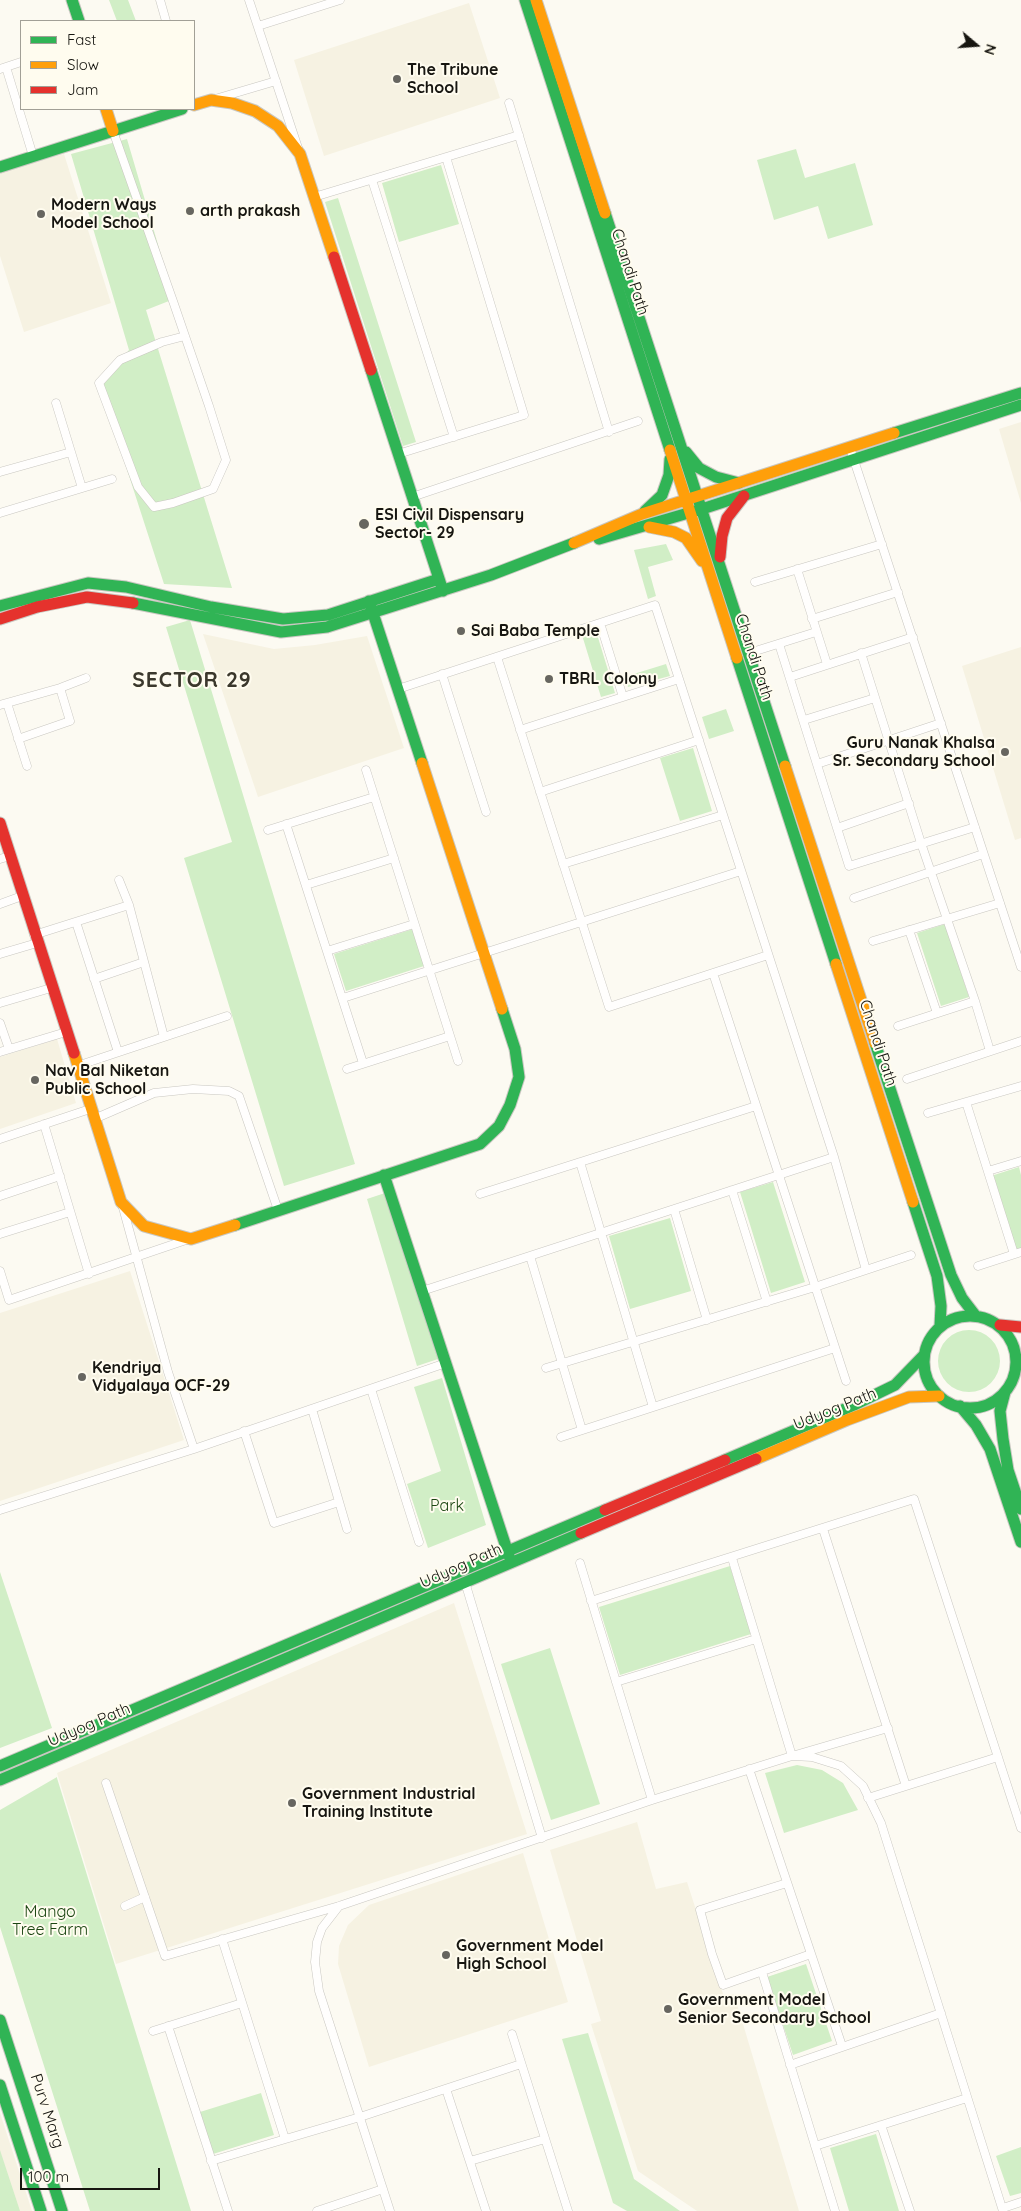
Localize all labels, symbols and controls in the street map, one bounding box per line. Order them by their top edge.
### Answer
legend [20,20,195,110]
north arrow [951,20,1001,70]
text: Fast [67,30,96,49]
text: N [980,42,1000,57]
text: Slow [67,55,99,74]
place label: The Tribune School [407,60,499,98]
marker: The Tribune School [391,73,403,85]
text: Jam [67,80,98,99]
place label: Modern Ways Model School [51,195,156,233]
place label: arth prakash [200,201,300,221]
marker: arth prakash [184,205,196,217]
marker: Modern Ways Model School [35,208,47,220]
street label: Chandi Path [607,226,653,318]
place label: ESI Civil Dispensary Sector- 29 [375,505,524,543]
marker: ESI Civil Dispensary Sector- 29 [357,517,371,531]
street label: Chandi Path [731,611,777,703]
place label: Sai Baba Temple [471,621,600,641]
marker: Sai Baba Temple [455,625,467,637]
district label: SECTOR 29 [131,668,253,694]
place label: TBRL Colony [559,669,657,689]
marker: TBRL Colony [543,673,555,685]
place label: Guru Nanak Khalsa Sr. Secondary School [833,733,995,771]
marker: Guru Nanak Khalsa Sr. Secondary School [999,746,1011,758]
street label: Chandi Path [855,997,901,1089]
place label: Nav Bal Niketan Public School [45,1061,169,1099]
marker: Nav Bal Niketan Public School [29,1074,41,1086]
place label: Kendriya Vidyalaya OCF-29 [92,1358,230,1396]
marker: Kendriya Vidyalaya OCF-29 [76,1371,88,1383]
street label: Udyog Path [791,1384,879,1434]
park label: Park [430,1496,464,1516]
street label: Udyog Path [417,1539,505,1593]
street label: Udyog Path [45,1699,133,1751]
place label: Government Industrial Training Institute [302,1784,476,1822]
marker: Government Industrial Training Institute [286,1797,298,1809]
park label: Mango Tree Farm [12,1902,88,1940]
place label: Government Model High School [456,1936,604,1974]
marker: Government Model High School [440,1949,452,1961]
place label: Government Model Senior Secondary School [678,1990,871,2028]
marker: Government Model Senior Secondary School [662,2003,674,2015]
street label: Purv Marg [26,2071,68,2151]
scale bar [22,2158,162,2190]
text: 100 m [28,2167,69,2186]

